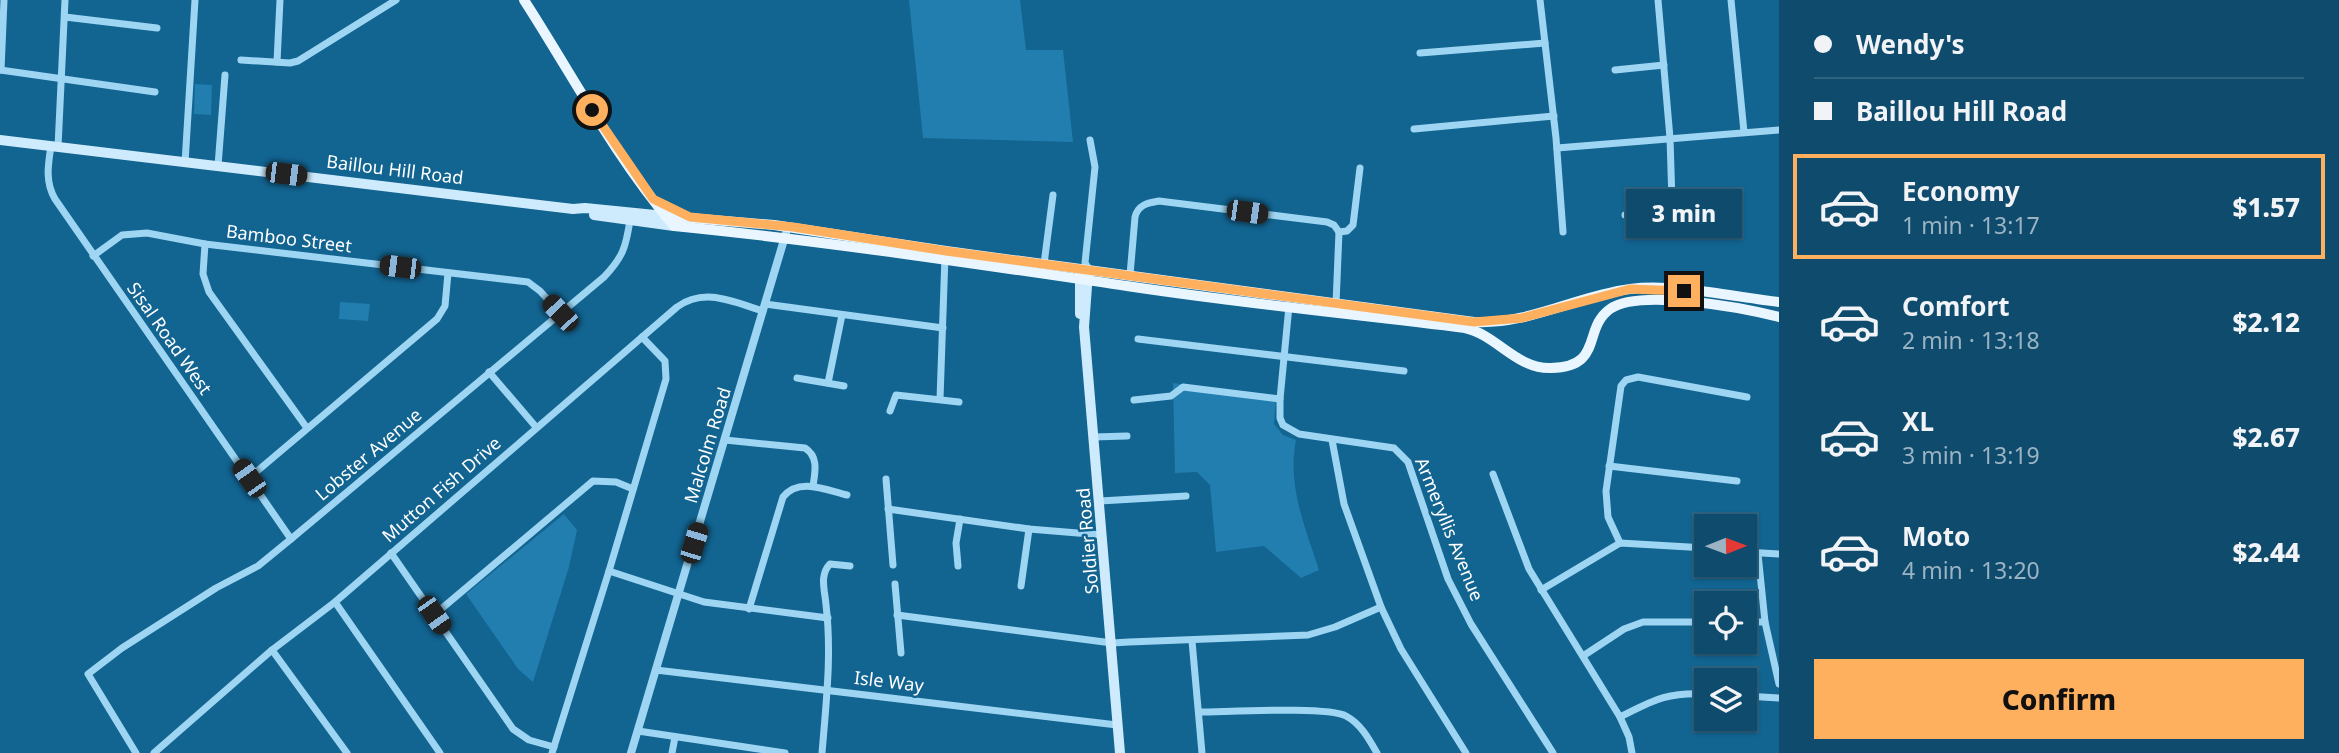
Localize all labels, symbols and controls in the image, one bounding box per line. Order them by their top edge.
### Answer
text: Wendy's [1856,26,1965,62]
text: Baillou Hill Road [1856,93,2067,129]
route start [576,94,608,126]
street label: Baillou Hill Road [325,149,465,189]
car [264,161,309,187]
text: Economy [1902,173,2020,209]
icon: car [1818,175,1881,238]
text: $1.57 [2233,189,2300,225]
callout: 3 min [1626,190,1742,238]
text: 3 min [1652,197,1716,229]
car [1225,199,1270,225]
text: 1 min · 13:17 [1902,209,2040,241]
street label: Bamboo Street [225,218,354,258]
car [378,254,423,280]
route end [1668,275,1700,307]
street label: Sisal Road West [122,277,218,399]
text: Comfort [1902,288,2010,324]
car [538,290,583,336]
icon: car [1818,290,1881,353]
text: $2.12 [2233,304,2300,340]
text: 2 min · 13:18 [1902,324,2040,356]
street label: Malcolm Road [678,384,736,506]
street label: Lobster Avenue [310,402,426,506]
text: XL [1902,403,1934,439]
icon: car [1818,405,1881,468]
text: $2.67 [2233,419,2300,455]
street label: Mutton Fish Drive [376,431,506,547]
text: 3 min · 13:19 [1902,439,2040,471]
street label: Armeryllis Avenue [1410,454,1490,604]
car [229,455,270,501]
street label: Soldier Road [1070,487,1104,595]
north arrow [1694,514,1757,578]
map controls [1694,514,1757,731]
text: Moto [1902,518,1970,554]
car [678,520,711,566]
icon: car [1818,520,1881,583]
text: $2.44 [2233,534,2300,570]
text: 4 min · 13:20 [1902,554,2040,586]
button: locate [1694,591,1757,654]
car [414,592,455,638]
button: Confirm [1814,659,2304,739]
street label: Isle Way [853,665,926,697]
button: layers [1694,668,1757,731]

